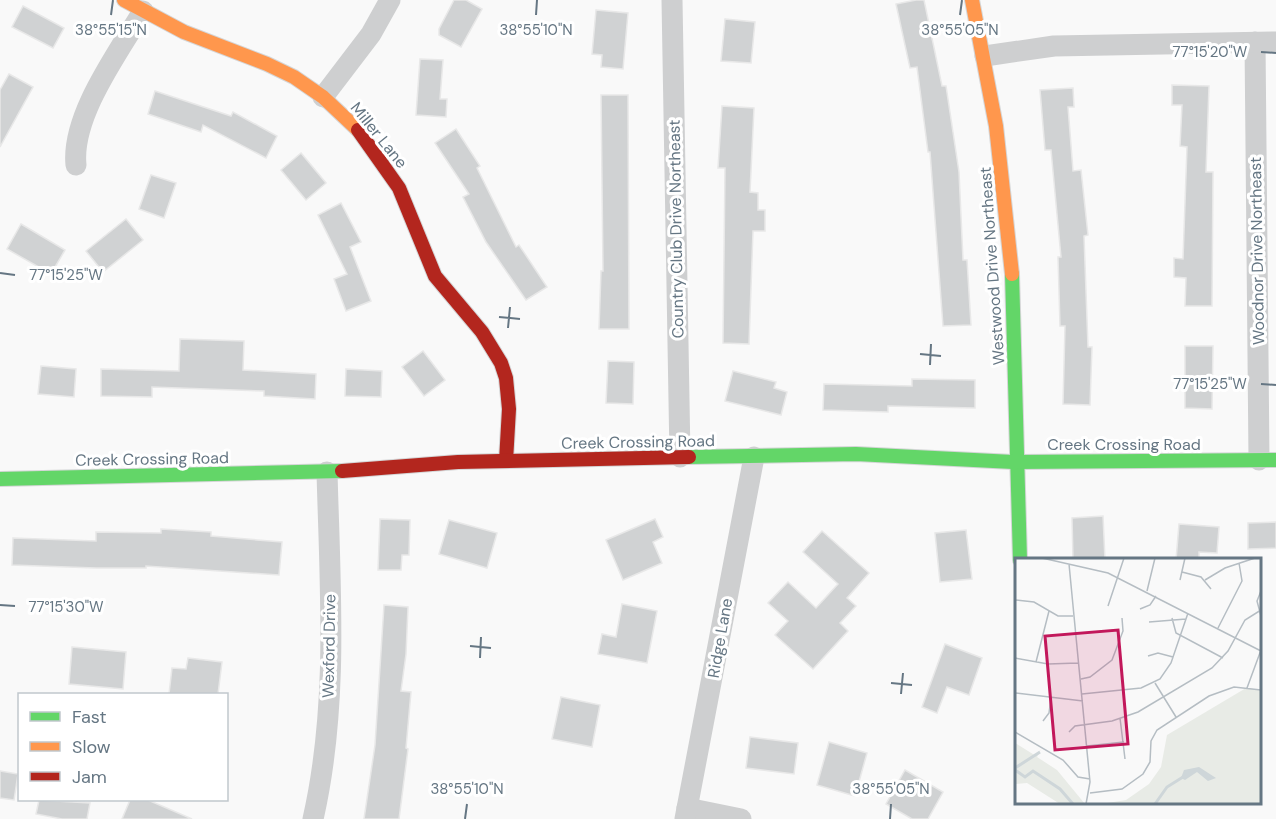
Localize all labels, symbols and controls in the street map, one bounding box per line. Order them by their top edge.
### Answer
text: 38°55'15"N [75,20,147,40]
text: 38°55'10"N [499,20,573,40]
text: 38°55'05"N [921,20,999,40]
text: 77°15'20"W [1173,42,1248,62]
street label: Miller Lane [346,98,412,172]
street label: Country Club Drive Northeast [664,119,688,339]
street label: Woodnor Drive Northeast [1245,157,1269,345]
street label: Westwood Drive Northeast [975,166,1009,366]
text: 77°15'25"W [29,265,103,285]
text: 77°15'25"W [1173,374,1247,394]
street label: Creek Crossing Road [561,430,715,454]
street label: Creek Crossing Road [1047,434,1201,455]
street label: Creek Crossing Road [75,447,229,471]
inset map [1015,558,1261,804]
street label: Wexford Drive [318,594,340,698]
street label: Ridge Lane [703,596,737,680]
text: 77°15'30"W [28,597,104,617]
legend [18,693,228,801]
text: Fast [72,705,107,729]
text: Slow [72,735,111,759]
text: Jam [72,765,107,789]
text: 38°55'10"N [430,779,504,799]
text: 38°55'05"N [852,779,930,799]

